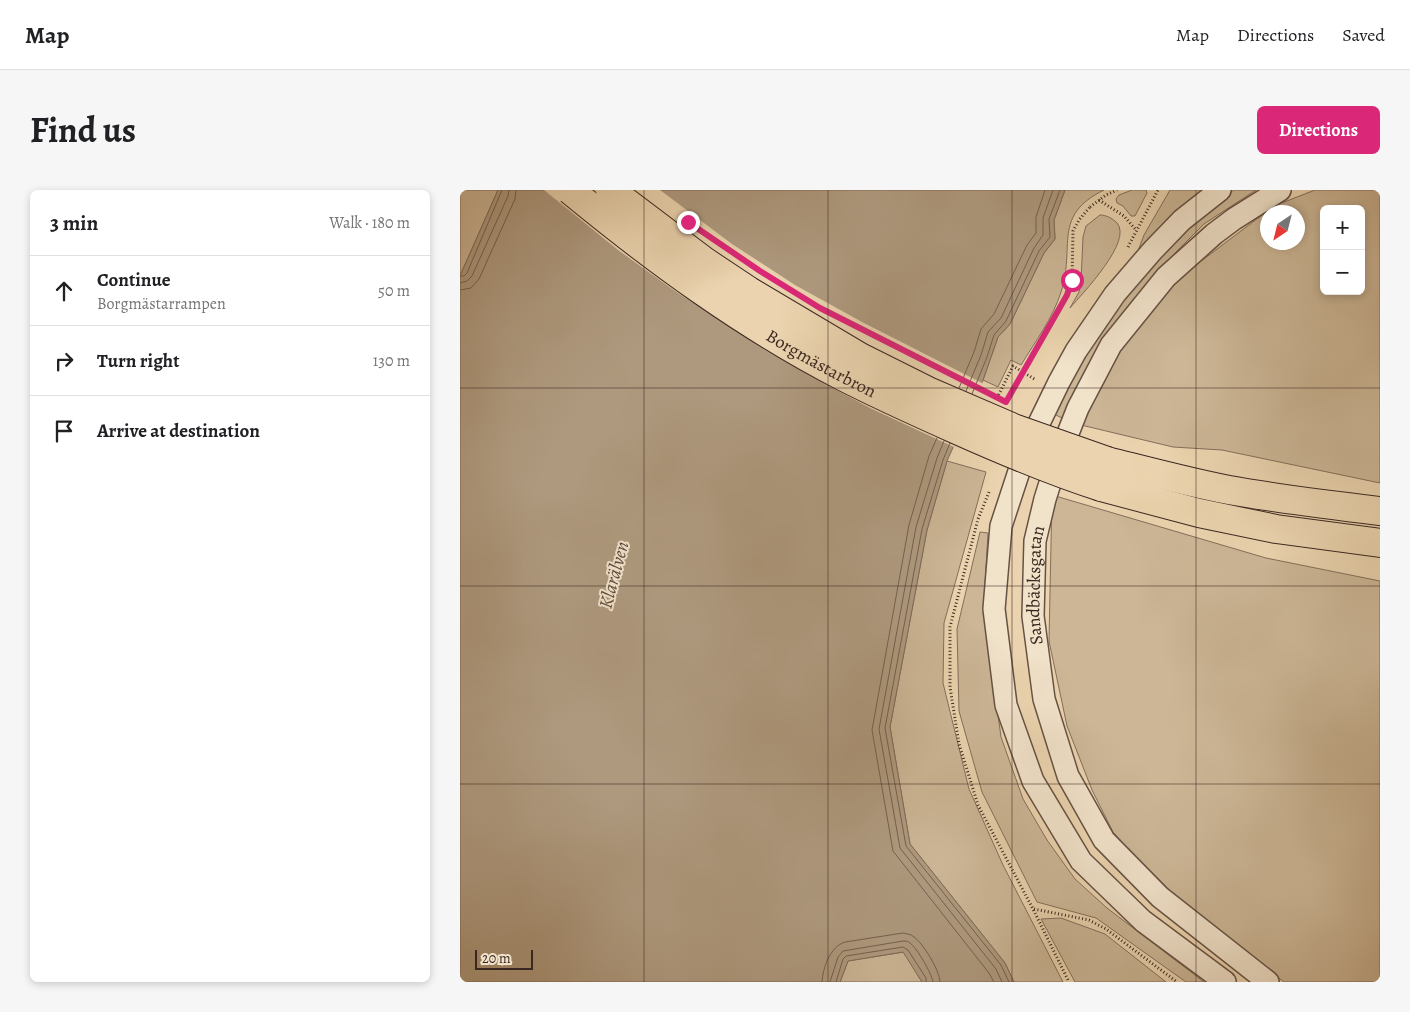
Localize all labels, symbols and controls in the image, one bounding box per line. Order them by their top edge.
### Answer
text: Map [25,19,69,51]
text: Map [1176,23,1209,47]
text: Directions [1237,23,1314,47]
text: Saved [1342,23,1385,47]
text: Find us [30,106,136,154]
button: Directions [1257,106,1380,154]
north arrow [1260,205,1305,250]
map controls [1320,205,1365,295]
button: + [1320,205,1365,250]
text: 3 min [50,209,98,237]
route end [677,211,700,234]
text: Walk · 180 m [329,212,410,234]
button: − [1320,250,1365,295]
text: Continue [97,267,171,293]
route start [1061,269,1084,292]
icon: ahead [50,277,78,305]
text: 50 m [378,280,410,302]
text: Borgmästarrampen [97,293,226,315]
street label: Borgmästarbron [762,324,880,403]
icon: right [50,347,78,375]
text: Turn right [97,348,179,374]
text: 130 m [373,350,410,372]
icon: arrive [50,417,78,445]
text: Arrive at destination [97,418,260,444]
street label: Sandbäcksgatan [1021,523,1050,646]
water label: Klarälven [593,538,635,612]
scale bar [475,947,532,970]
text: 20 m [482,949,511,968]

